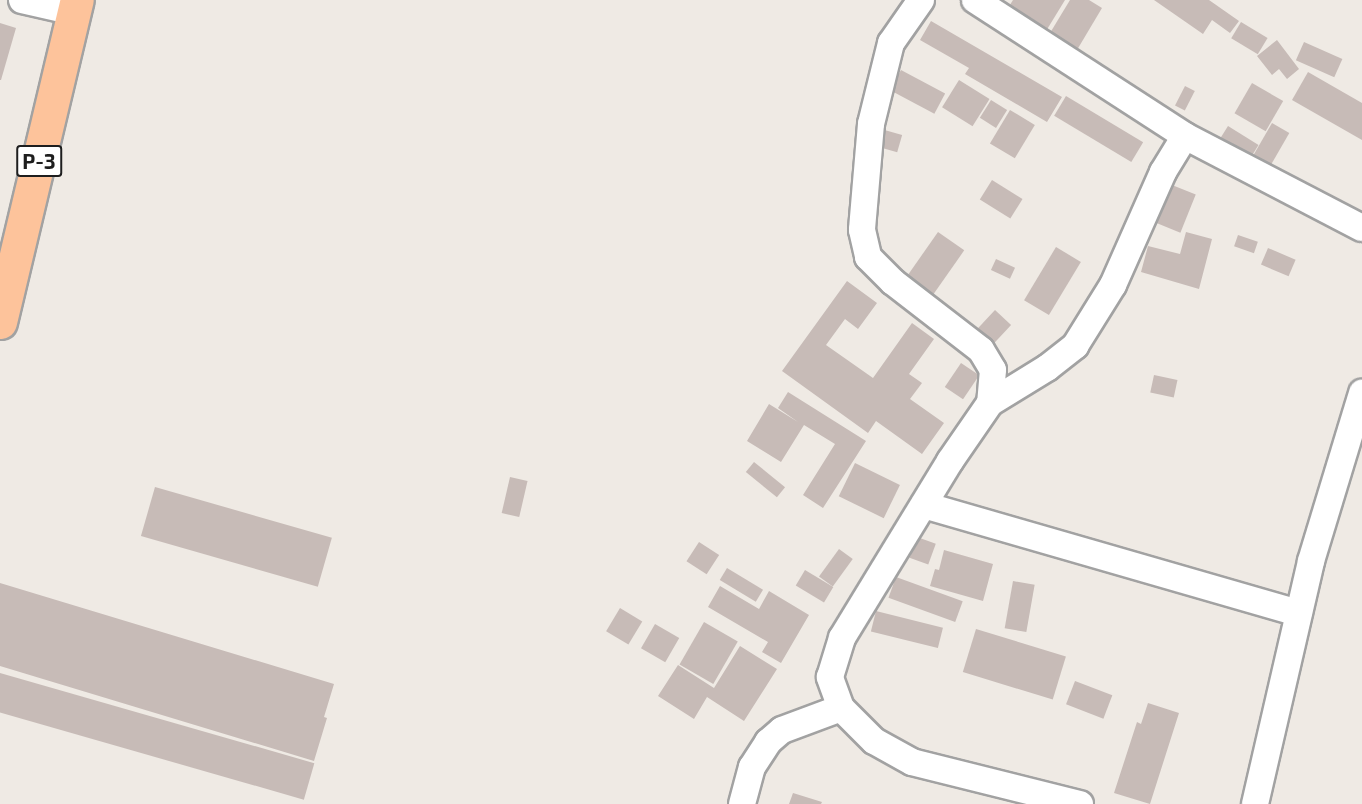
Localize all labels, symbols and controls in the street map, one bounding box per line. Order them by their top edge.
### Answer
road number: P-3 [15,143,63,179]

